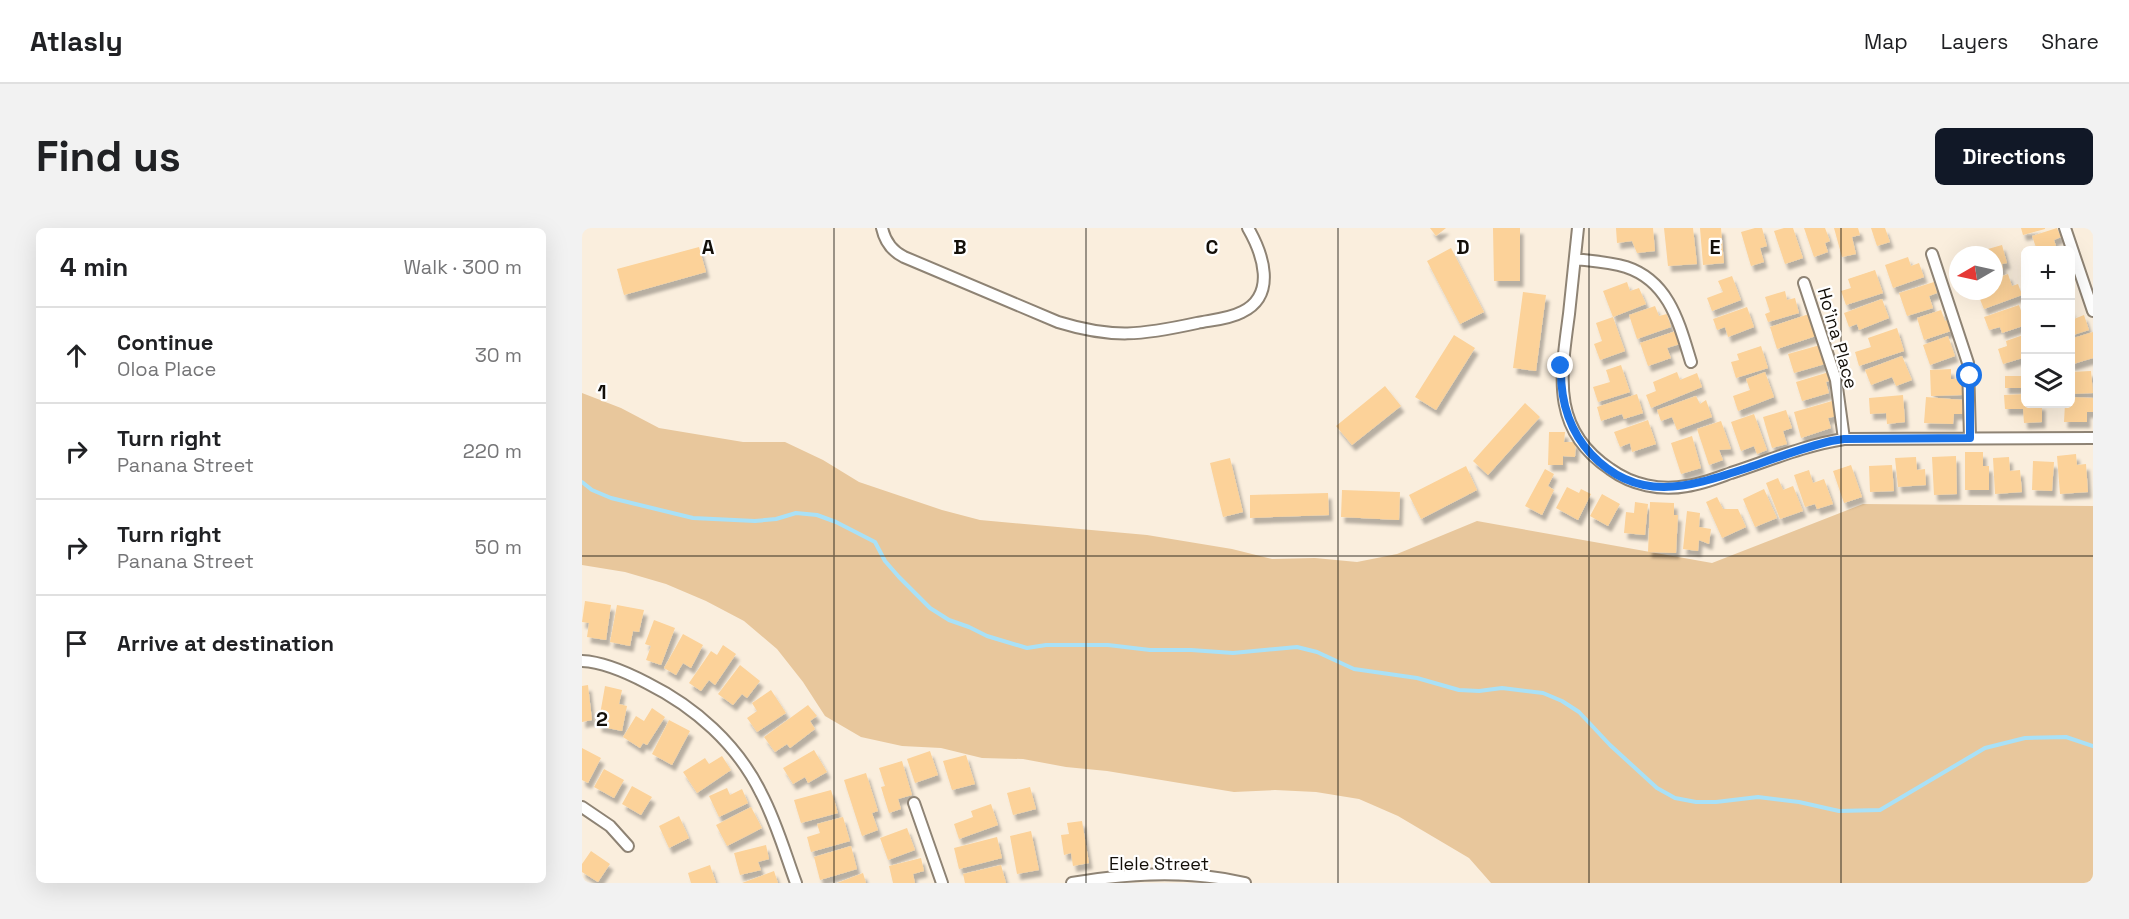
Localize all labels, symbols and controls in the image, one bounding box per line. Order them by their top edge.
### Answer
text: Atlasly [30,23,123,59]
text: Map [1864,28,1908,55]
text: Layers [1941,28,2008,55]
text: Share [2041,28,2099,55]
button: Directions [1935,128,2093,185]
text: Find us [36,130,181,183]
text: A [702,234,715,260]
text: B [953,234,967,260]
text: C [1206,234,1219,260]
text: D [1456,234,1470,260]
text: E [1709,234,1721,260]
north arrow [1949,246,2003,300]
map controls [2021,246,2075,408]
button: + [2021,246,2075,300]
text: 4 min [60,250,128,284]
text: Walk · 300 m [403,254,522,280]
street label: Ho'ina Place [1813,285,1863,391]
button: − [2021,300,2075,354]
text: Continue [117,328,213,356]
icon: ahead [60,339,93,372]
text: 30 m [475,342,522,368]
route end [1547,352,1573,378]
button: layers [2021,354,2075,408]
text: Oloa Place [117,356,216,382]
route start [1956,362,1982,388]
text: 1 [597,379,607,405]
text: Turn right [117,424,222,452]
icon: right [60,435,93,468]
text: 220 m [463,438,522,464]
text: Panana Street [117,452,254,478]
text: Turn right [117,520,222,548]
icon: right [60,531,93,564]
text: 50 m [475,534,522,560]
text: Panana Street [117,548,254,574]
icon: arrive [60,627,93,660]
text: Arrive at destination [117,629,334,657]
text: 2 [596,706,608,732]
street label: Elele Street [1109,852,1209,875]

